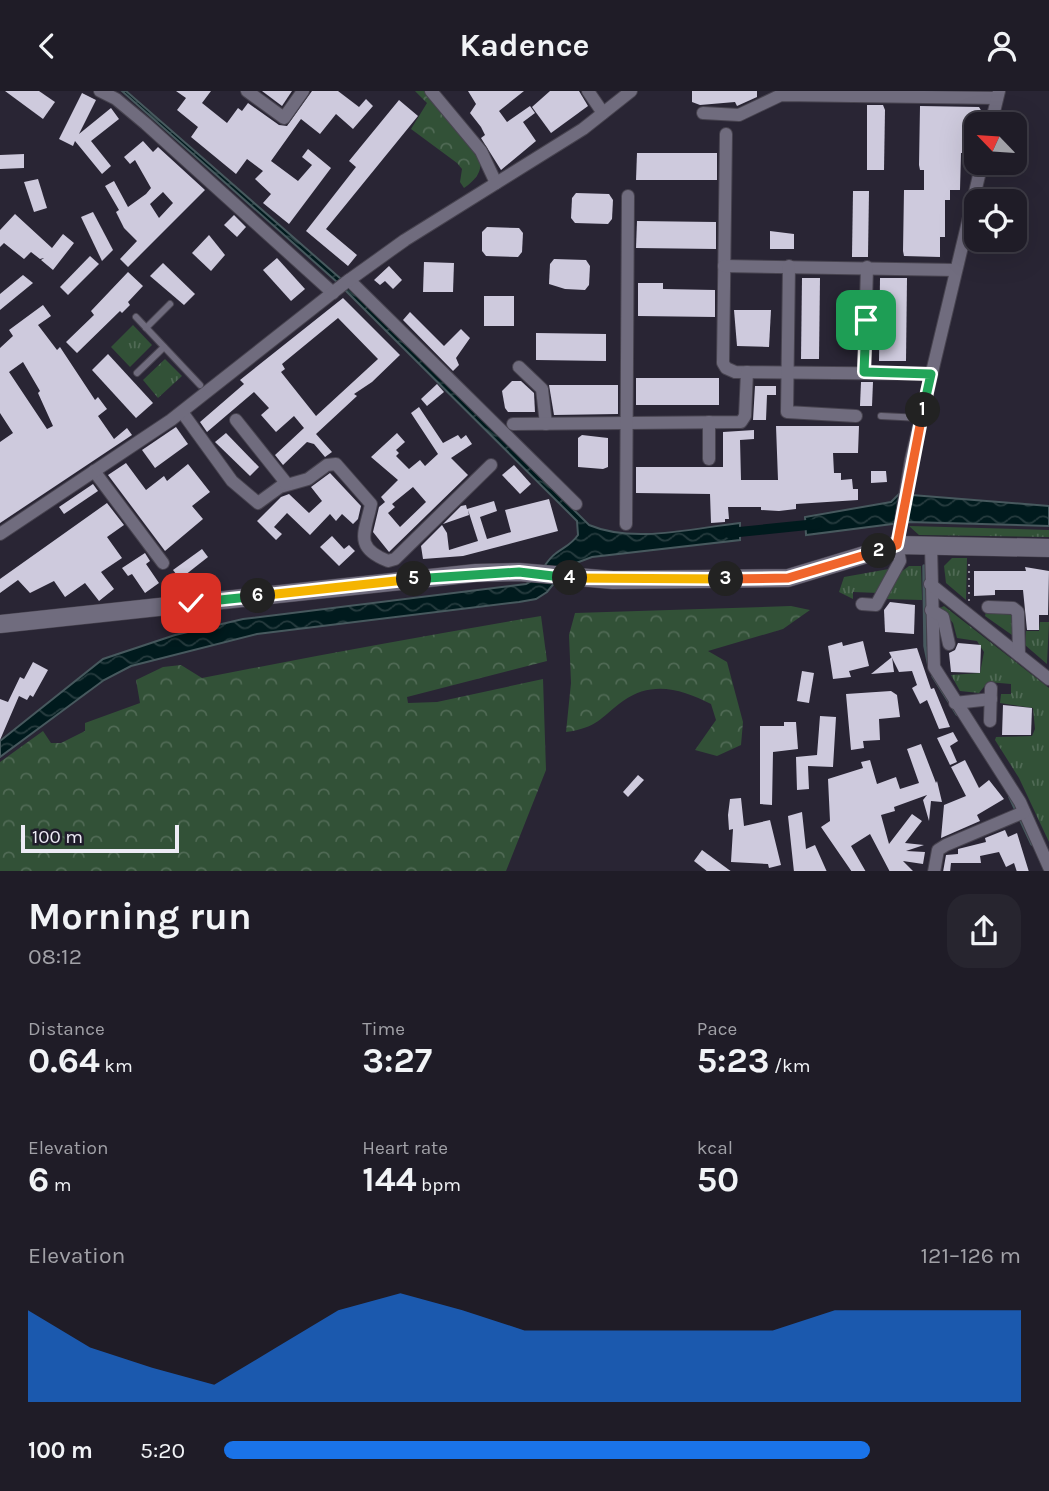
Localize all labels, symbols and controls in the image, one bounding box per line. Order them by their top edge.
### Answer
icon: back [28,27,66,65]
text: Kadence [459,27,590,64]
icon: person [983,27,1021,65]
north arrow [964,112,1027,175]
map controls [964,112,1027,252]
button: locate [964,189,1027,252]
pin [836,290,896,350]
icon: arrive [847,301,885,339]
pin: 1 [906,393,940,427]
text: 1 [919,398,926,420]
pin: 2 [862,533,896,568]
text: 2 [873,539,884,561]
pin: 5 [396,561,432,596]
pin: 4 [552,561,588,595]
pin: 3 [708,561,744,596]
text: 4 [564,566,575,588]
text: 5 [408,567,419,589]
text: 3 [720,567,731,589]
pin [161,573,221,633]
pin: 6 [240,579,276,613]
icon: check [172,584,210,622]
text: 6 [252,584,263,606]
scale bar [21,823,178,854]
text: 100 m [32,826,83,848]
text: Morning run [28,894,252,939]
button: share [947,894,1021,968]
text: 08:12 [28,943,82,970]
text: Distance [28,1018,105,1040]
text: Time [362,1018,405,1040]
text: Pace [697,1018,737,1040]
text: 0.64 [28,1040,100,1081]
text: 3:27 [362,1040,432,1081]
text: 5:23 [697,1040,769,1081]
text: km [100,1055,133,1077]
text: /km [769,1055,811,1077]
text: Elevation [28,1137,108,1159]
text: Heart rate [362,1137,448,1159]
text: kcal [697,1137,733,1159]
text: 6 [28,1159,49,1200]
text: 144 [362,1159,416,1200]
text: 50 [697,1159,739,1200]
text: m [49,1174,72,1196]
text: bpm [416,1174,461,1196]
text: Elevation [28,1242,125,1269]
text: 121–126 m [921,1242,1021,1269]
text: 100 m [28,1437,93,1464]
text: 5:20 [140,1437,185,1464]

